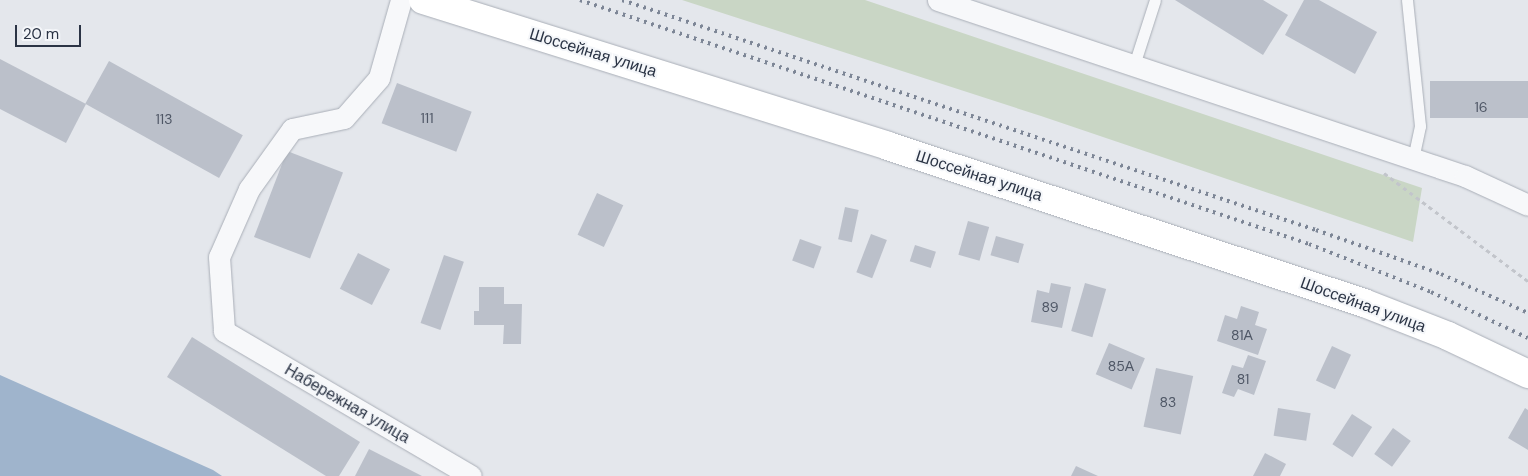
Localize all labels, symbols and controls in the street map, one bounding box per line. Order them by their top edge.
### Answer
scale bar [18,15,84,47]
text: 20 m [23,24,59,44]
street label: Шоссейная улица [527,25,659,81]
house number: 16 [1474,99,1488,115]
house number: 111 [420,110,434,126]
house number: 113 [155,111,173,127]
street label: Шоссейная улица [913,146,1045,206]
street label: Шоссейная улица [1298,273,1428,337]
house number: 89 [1042,299,1058,315]
house number: 81А [1231,327,1253,343]
house number: 85А [1108,358,1134,374]
street label: Набережная улица [281,360,413,448]
house number: 81 [1237,371,1249,387]
house number: 83 [1160,394,1176,410]

